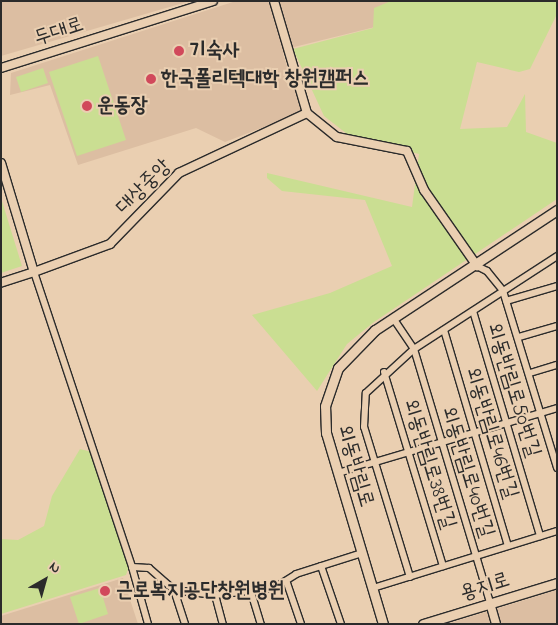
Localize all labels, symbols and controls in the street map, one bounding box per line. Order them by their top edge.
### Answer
street label: 두대로 [31,12,87,52]
place label: 기숙사 [189,38,240,64]
marker: 기숙사 [173,45,185,57]
place label: 한국폴리텍대학 창원캠퍼스 [161,66,369,92]
marker: 한국폴리텍대학 창원캠퍼스 [145,73,157,85]
place label: 운동장 [97,93,148,119]
marker: 운동장 [81,100,93,112]
street label: 대상중앙 [111,154,177,220]
street label: 외동반림로50번길 [481,320,545,460]
street label: 외동반림로46번길 [459,364,523,502]
street label: 외동반림로38번길 [397,396,461,532]
street label: 외동반림로40번길 [435,403,499,541]
street label: 외동반림로 [331,422,379,510]
north arrow [20,555,70,605]
text: N [44,557,65,579]
street label: 용지로 [457,568,513,606]
place label: 근로복지공단창원병원 [116,578,285,604]
marker: 근로복지공단창원병원 [98,584,112,598]

